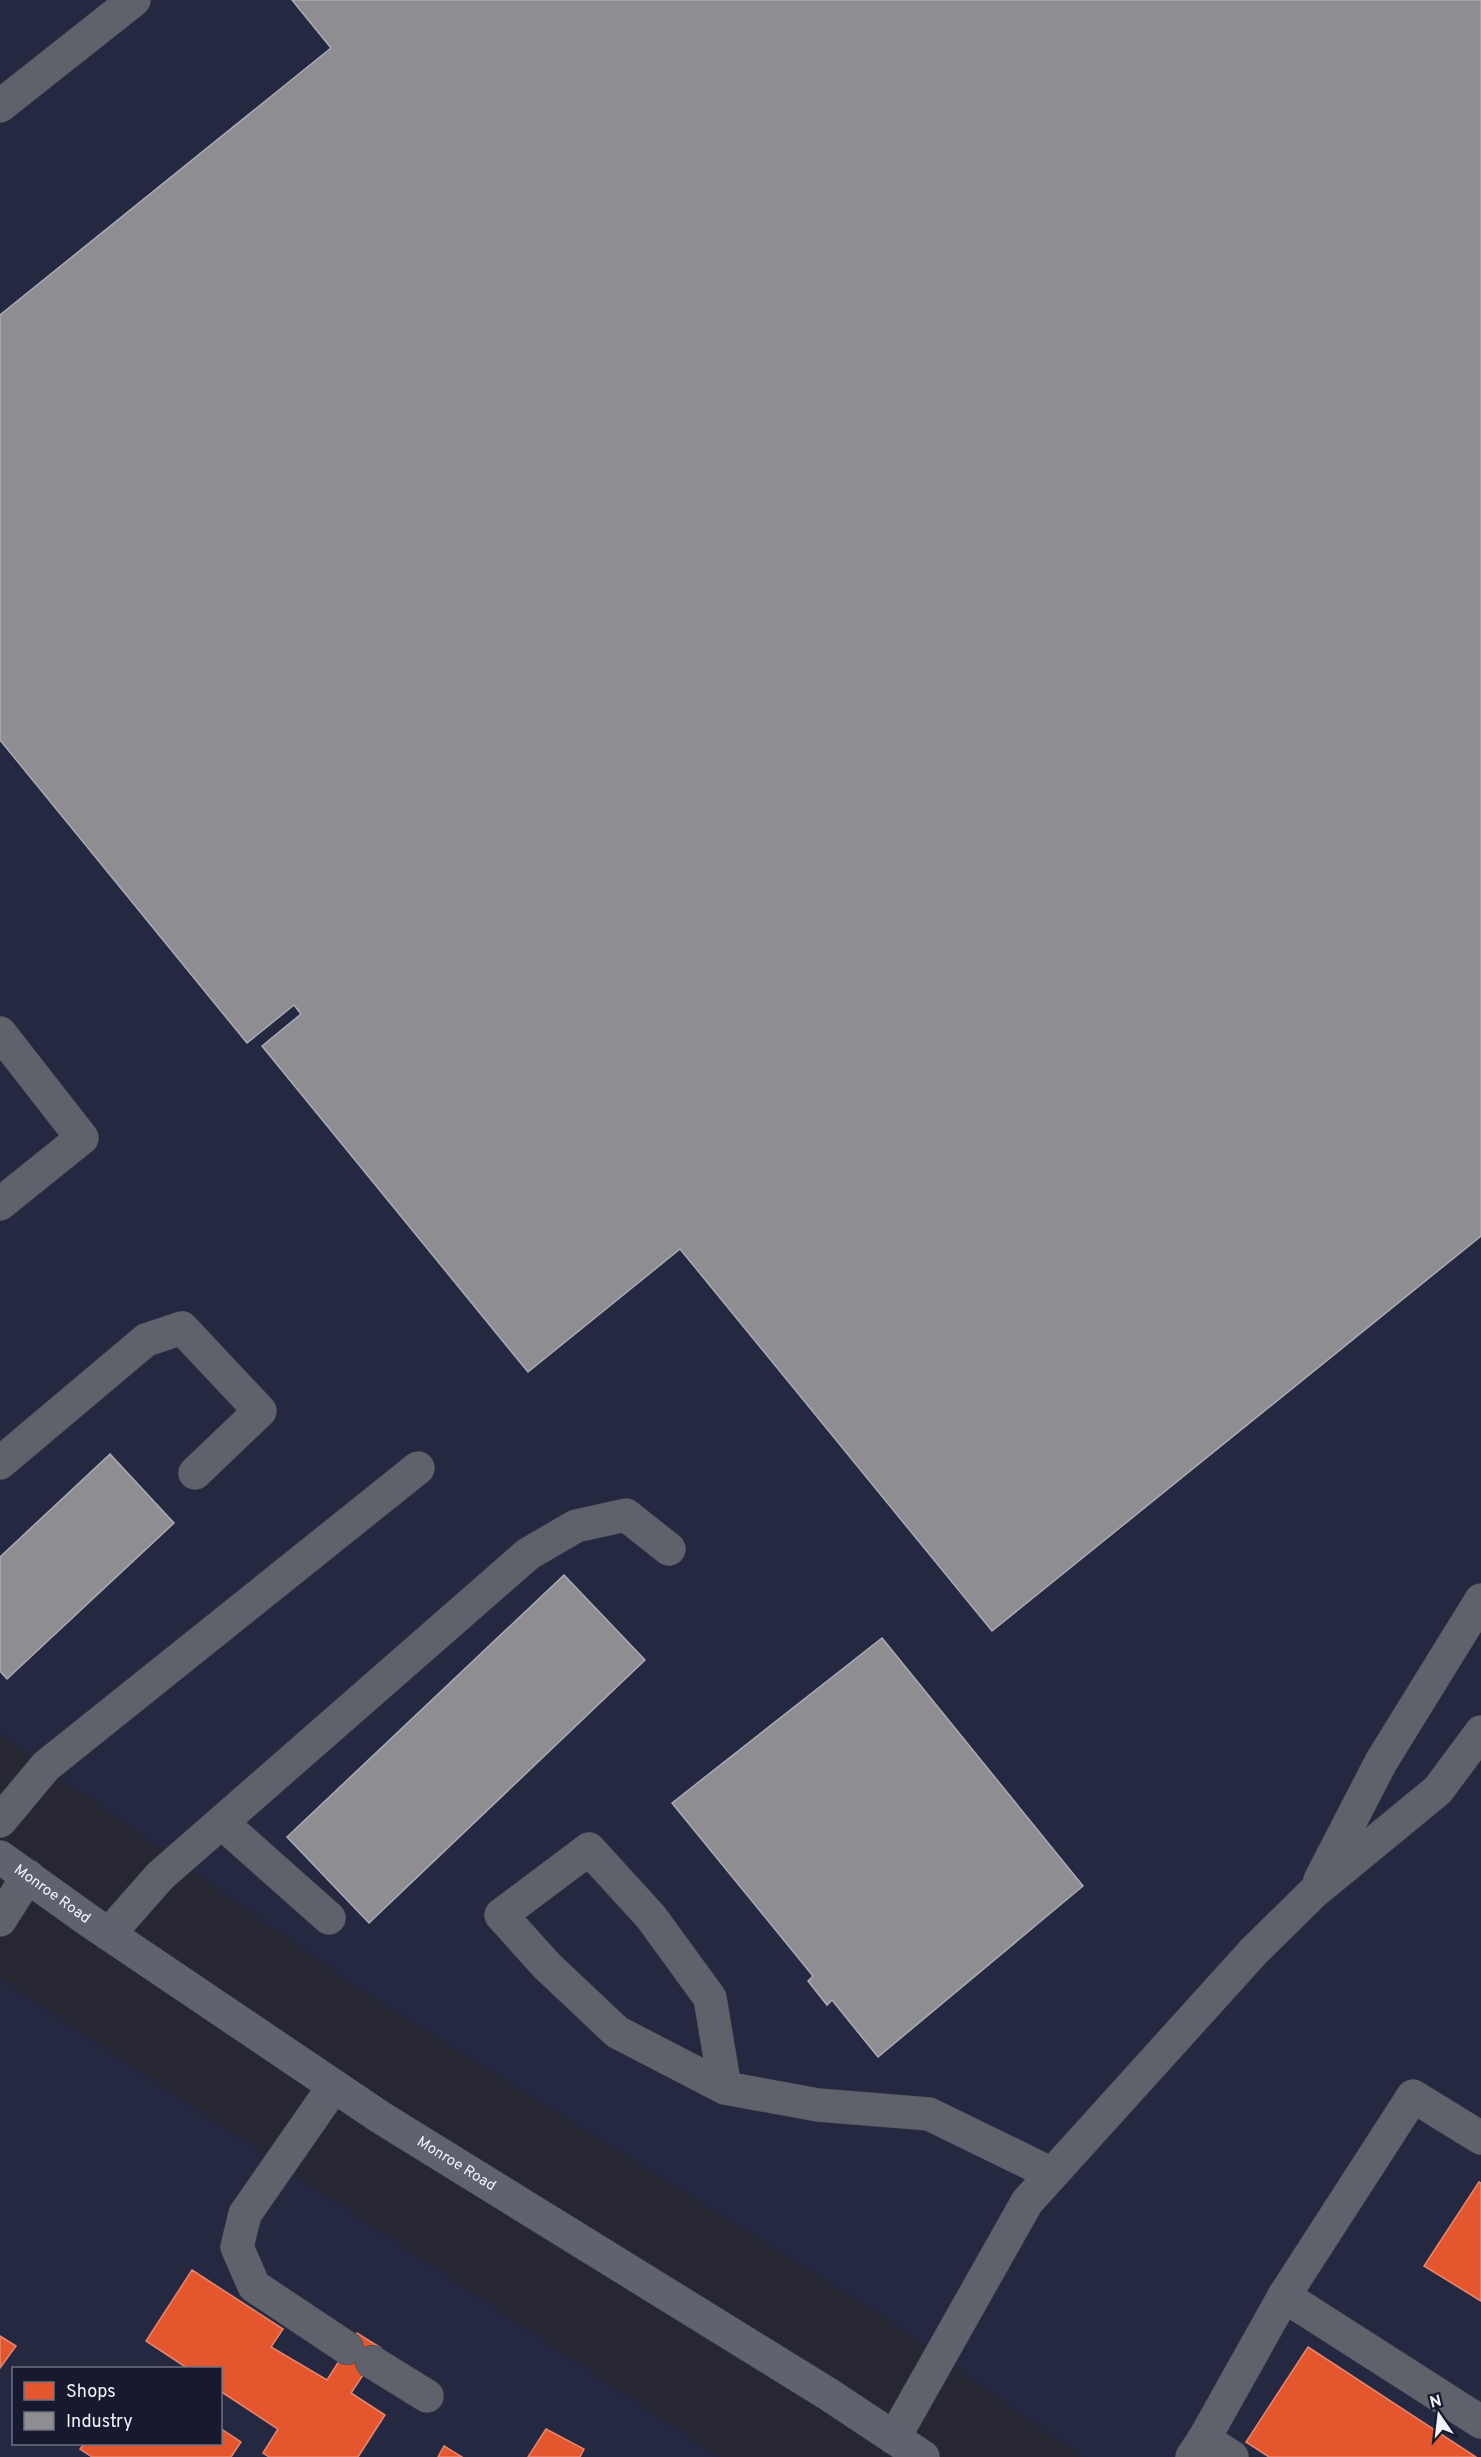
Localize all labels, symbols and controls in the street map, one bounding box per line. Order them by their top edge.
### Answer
street label: Monroe Road [10,1860,94,1928]
street label: Monroe Road [413,2132,499,2196]
legend [12,2367,222,2445]
text: Shops [66,2381,116,2404]
north arrow [1409,2385,1469,2445]
text: N [1428,2391,1444,2413]
text: Industry [66,2411,133,2434]

